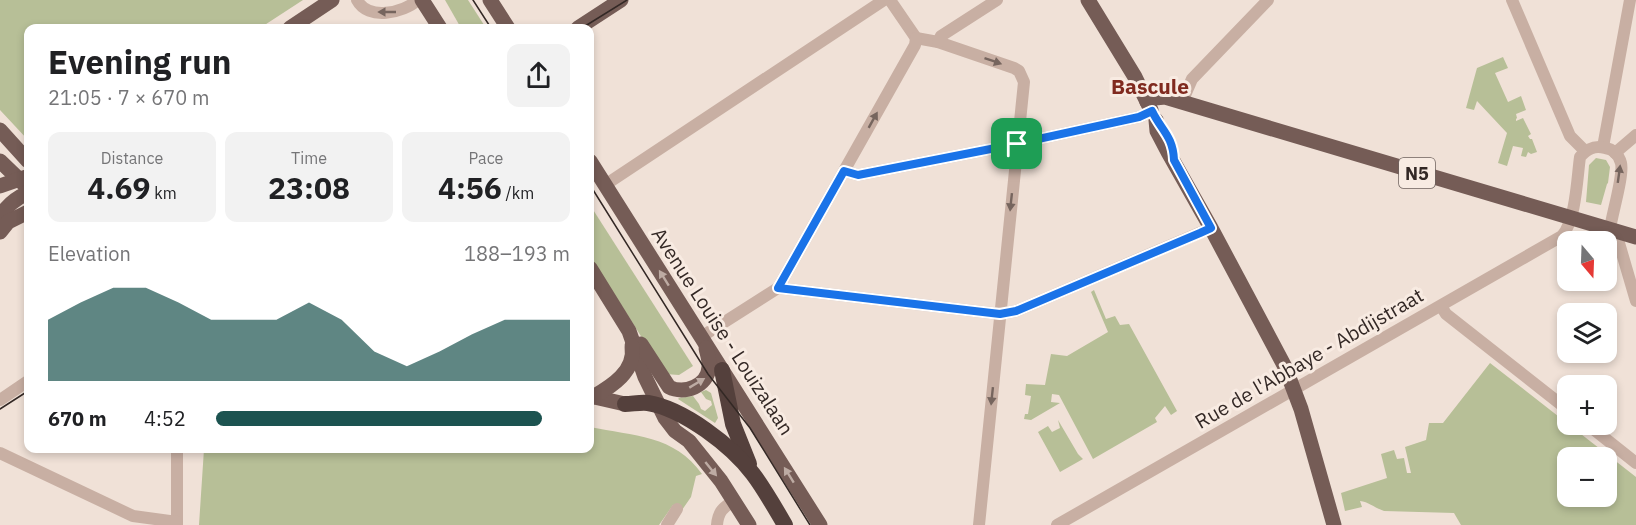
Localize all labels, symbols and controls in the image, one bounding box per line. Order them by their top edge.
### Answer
one-way arrow [377,7,396,17]
text: Evening run [48,40,232,83]
button: share [507,44,570,107]
one-way arrow [985,56,1003,66]
district label: Bascule [1111,72,1189,100]
text: 21:05 · 7 × 670 m [48,84,209,111]
one-way arrow [868,111,878,128]
pin [991,118,1042,169]
icon: arrive [1000,127,1033,160]
text: Distance [101,148,163,168]
text: Time [291,148,327,168]
text: Pace [469,148,503,168]
road number: N5 [1399,158,1435,188]
one-way arrow [1615,165,1624,184]
text: 4.69 [87,168,151,207]
text: 23:08 [268,168,350,207]
text: 4:56 [438,168,502,207]
text: km [151,183,177,203]
text: /km [502,183,534,203]
one-way arrow [1006,192,1016,211]
street label: Avenue Louise - Louizalaan [646,222,800,440]
north arrow [1557,231,1617,291]
map controls [1557,231,1617,507]
text: Elevation [48,240,131,267]
text: 188–193 m [464,240,570,267]
one-way arrow [658,270,669,286]
street label: Rue de l'Abbaye - Abdijstraat [1190,281,1428,435]
button: layers [1557,303,1617,363]
button: + [1557,375,1617,435]
one-way arrow [689,378,705,389]
one-way arrow [987,386,997,405]
text: 670 m [48,405,107,432]
text: 4:52 [144,405,186,432]
button: − [1557,447,1617,507]
one-way arrow [705,461,718,477]
one-way arrow [784,467,795,483]

